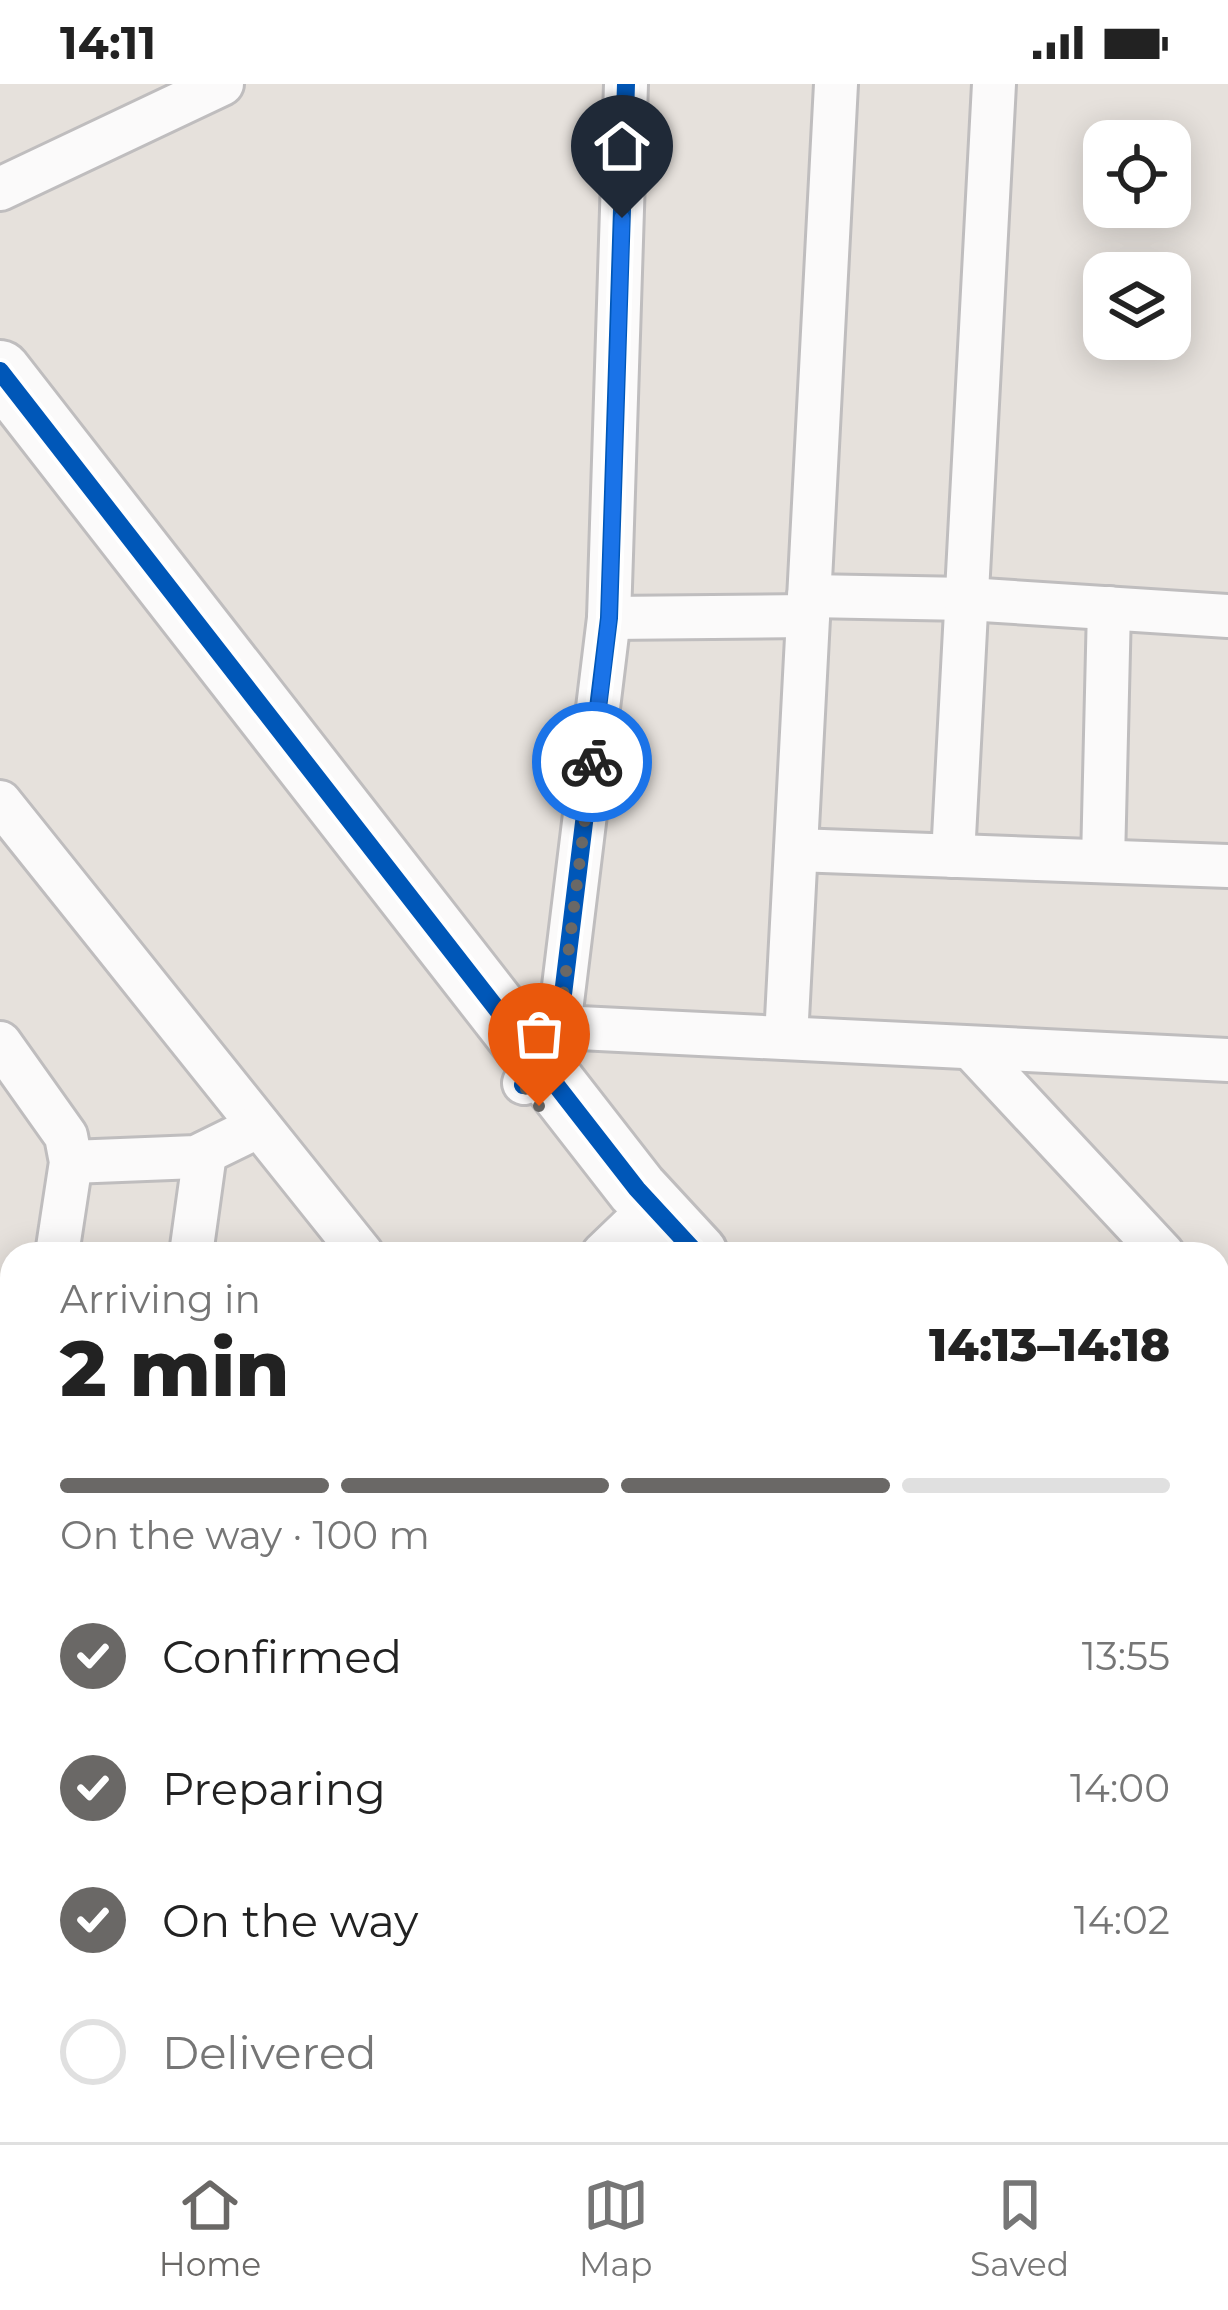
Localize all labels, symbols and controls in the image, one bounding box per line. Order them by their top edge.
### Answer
text: 14:11 [60,15,156,70]
pin [571,95,673,218]
icon: home [589,113,655,179]
map controls [1083,120,1191,360]
button: locate [1083,120,1191,228]
button: layers [1083,252,1191,360]
courier [532,702,652,822]
icon: bike [559,729,625,795]
pin [488,983,590,1106]
icon: bag [506,1001,572,1067]
text: Arriving in [60,1275,261,1323]
text: 14:13–14:18 [929,1317,1170,1372]
text: 2 min [60,1320,290,1416]
text: On the way · 100 m [60,1511,430,1559]
icon: check [60,1623,126,1689]
text: Confirmed [162,1629,402,1684]
text: 13:55 [1082,1632,1170,1680]
icon: check [60,1755,126,1821]
text: Preparing [162,1761,386,1816]
text: 14:00 [1070,1764,1170,1812]
icon: check [60,1887,126,1953]
text: On the way [162,1893,418,1948]
text: 14:02 [1074,1896,1170,1944]
text: Delivered [162,2025,377,2080]
tab: Home [159,2172,261,2284]
tab: Map [579,2172,652,2284]
tab: Saved [970,2172,1069,2284]

